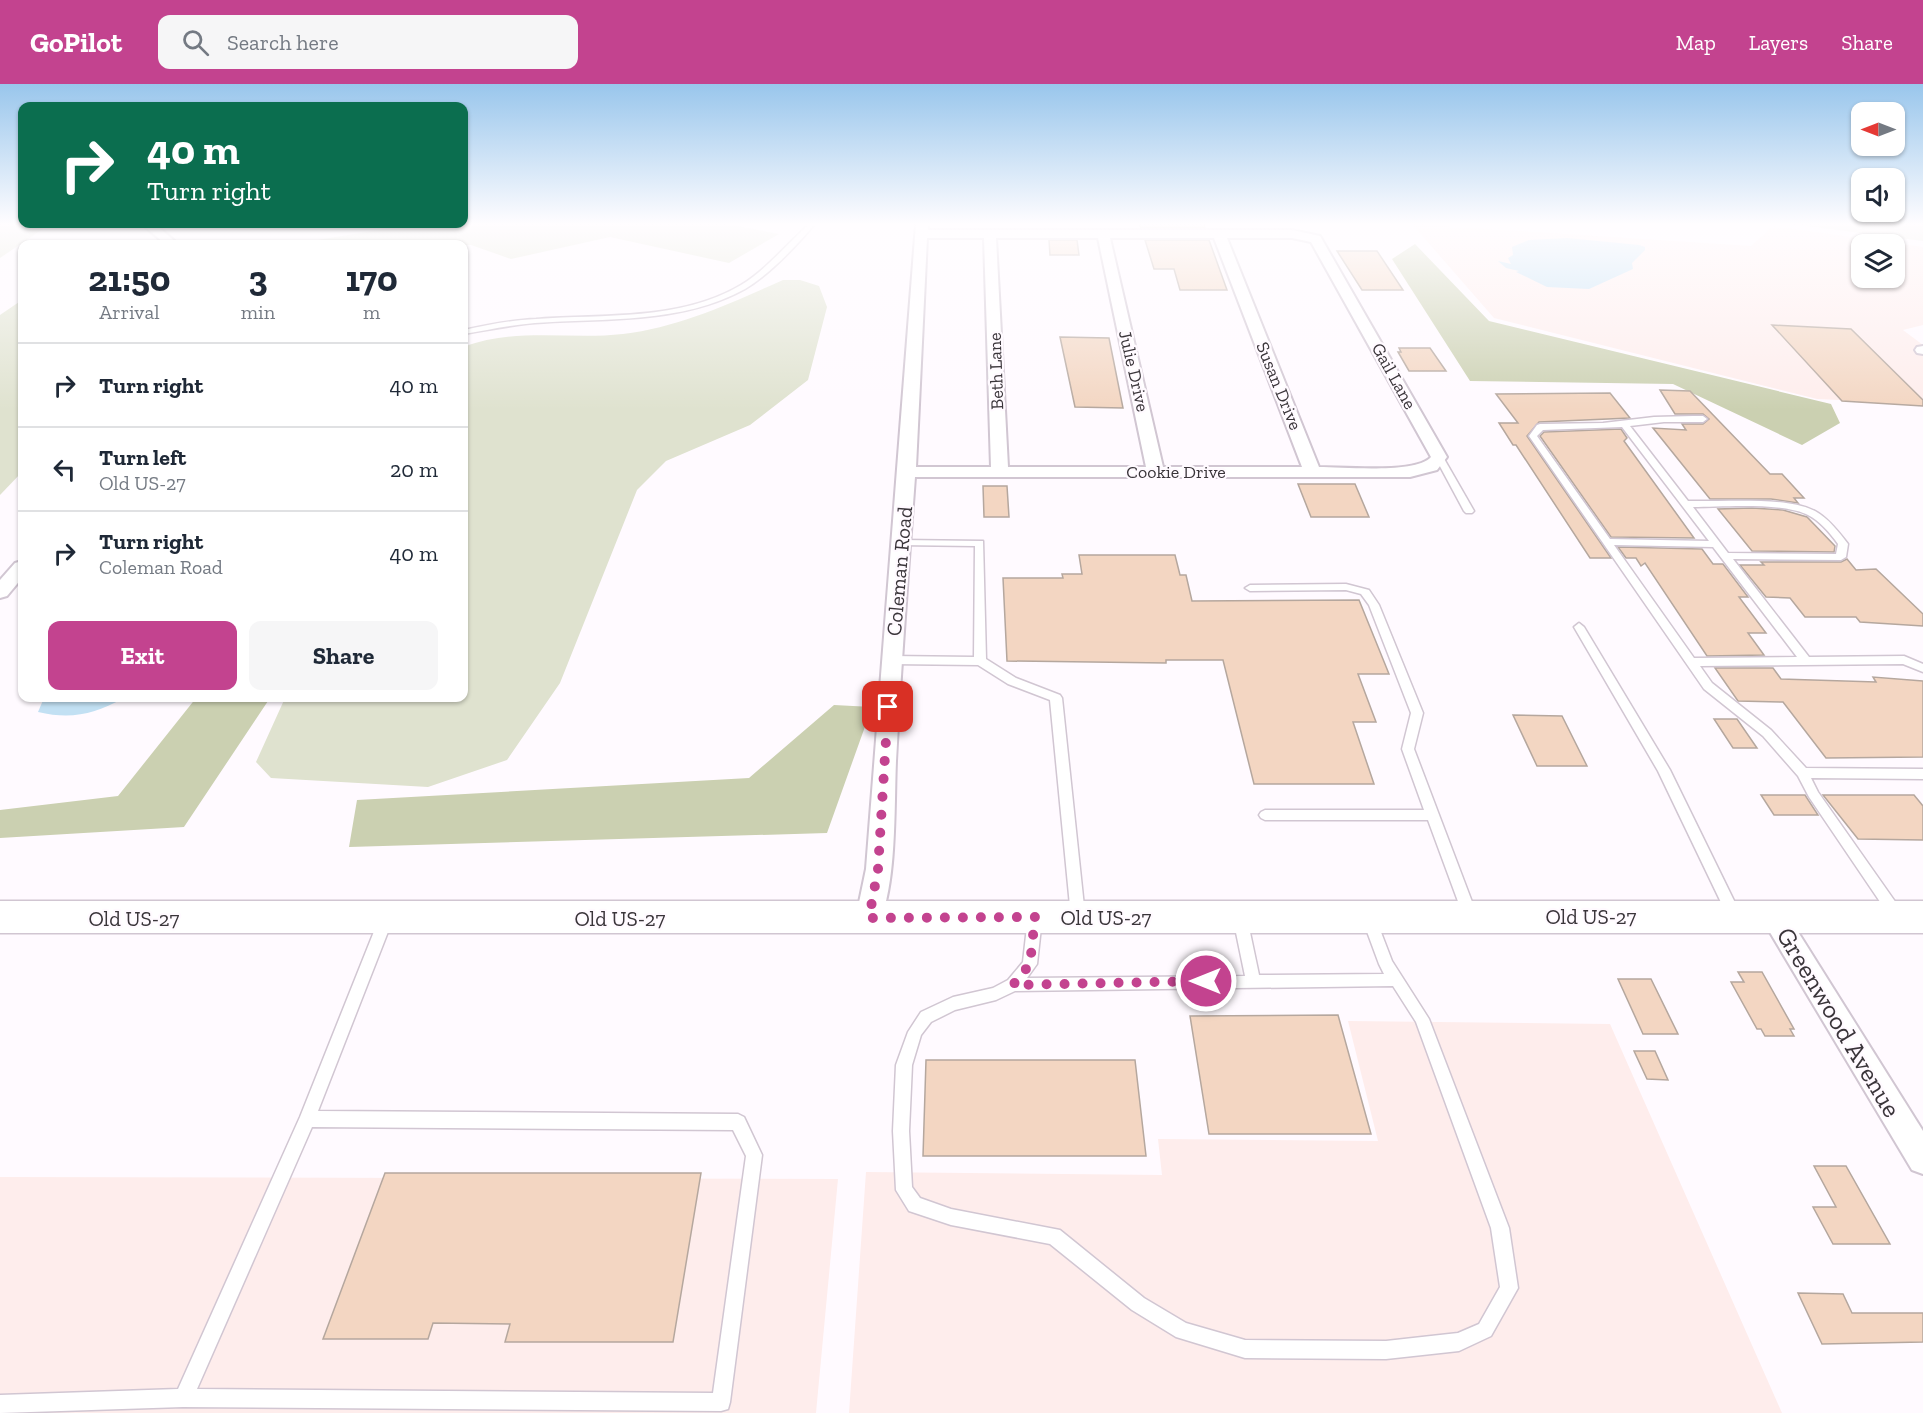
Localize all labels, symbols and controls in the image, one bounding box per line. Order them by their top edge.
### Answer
search box [158,15,578,69]
text: GoPilot [30,26,122,59]
icon: search [179,26,212,59]
text: Search here [227,29,338,56]
text: Map [1676,30,1716,55]
text: Layers [1749,30,1808,55]
text: Share [1841,30,1893,55]
north arrow [1851,102,1905,156]
map controls [1851,102,1905,288]
text: 40 m [147,124,240,175]
icon: right [48,126,126,204]
button: sound [1851,168,1905,222]
text: Turn right [147,175,271,207]
button: layers [1851,234,1905,288]
text: 21:50 [88,257,171,300]
text: 3 [248,257,268,300]
text: 170 [345,257,398,300]
text: Arrival [99,300,160,324]
text: min [241,300,275,324]
text: m [363,300,380,324]
street label: Julie Drive [1114,328,1154,414]
street label: Beth Lane [984,332,1008,410]
street label: Susan Drive [1251,339,1307,433]
street label: Gail Lane [1367,339,1421,413]
icon: right [48,369,81,402]
text: Turn right [99,372,203,399]
text: 40 m [389,372,438,399]
text: Turn left [99,444,186,471]
icon: left [48,453,81,486]
text: 20 m [390,456,438,483]
street label: Cookie Drive [1126,461,1226,483]
text: Old US-27 [99,471,186,495]
street label: Coleman Road [881,505,917,637]
text: Turn right [99,528,203,555]
icon: right [48,537,81,570]
text: 40 m [389,540,438,567]
text: Coleman Road [99,555,223,579]
button: Exit [48,621,237,690]
button: Share [249,621,438,690]
pin [862,681,913,732]
icon: arrive [871,690,904,723]
street label: Old US-27 [1546,904,1637,929]
street label: Old US-27 [1061,905,1152,930]
street label: Old US-27 [89,906,180,931]
street label: Old US-27 [575,906,666,931]
street label: Greenwood Avenue [1770,921,1908,1123]
position arrow [1174,949,1238,1013]

